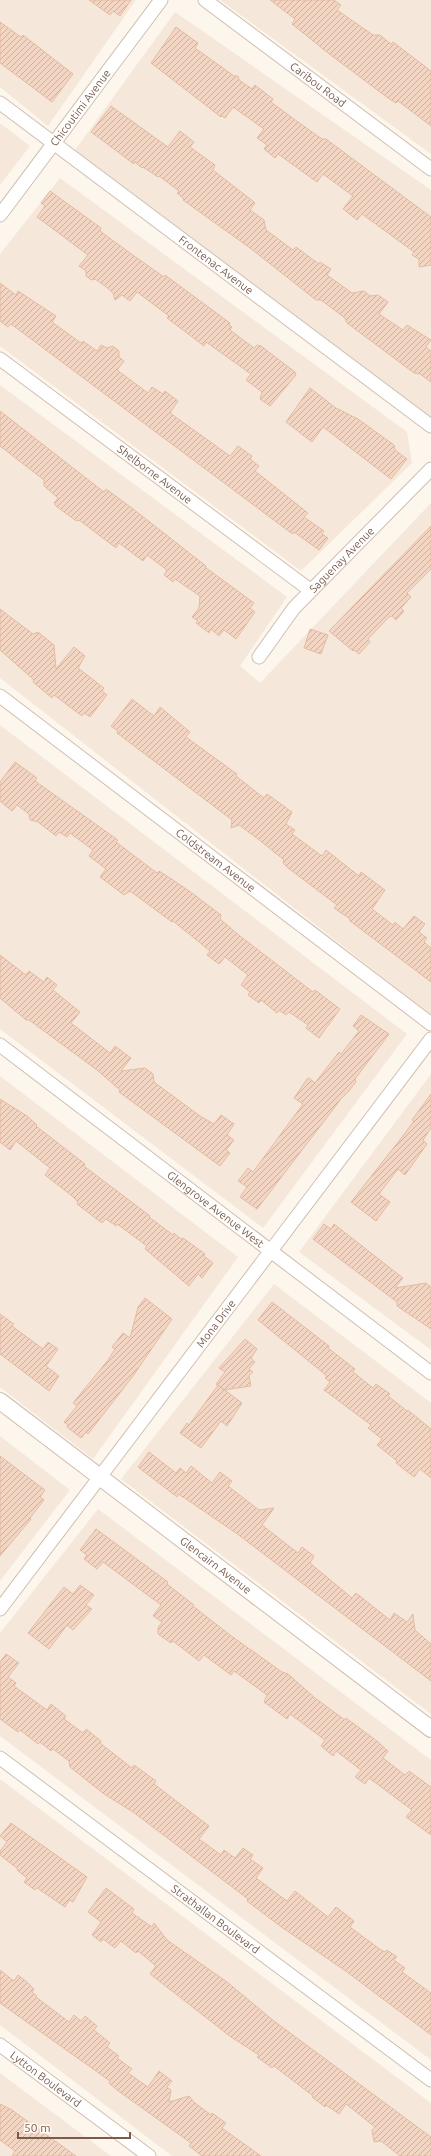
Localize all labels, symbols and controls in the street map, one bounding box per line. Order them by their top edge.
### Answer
street label: Caribou Road [288,60,348,109]
street label: Chicoutimi Avenue [48,67,113,148]
street label: Frontenac Avenue [177,233,255,297]
street label: Shelborne Avenue [115,443,194,506]
street label: Saguenay Avenue [307,525,376,595]
street label: Coldstream Avenue [174,826,258,894]
street label: Glengrove Avenue West [165,1169,267,1250]
street label: Mona Drive [194,1297,238,1350]
street label: Glencairn Avenue [178,1534,254,1596]
street label: Strathallan Boulevard [169,1882,262,1956]
street label: Lytton Boulevard [8,2049,83,2109]
scale bar [18,2114,130,2140]
text: 50 m [24,2121,51,2134]

